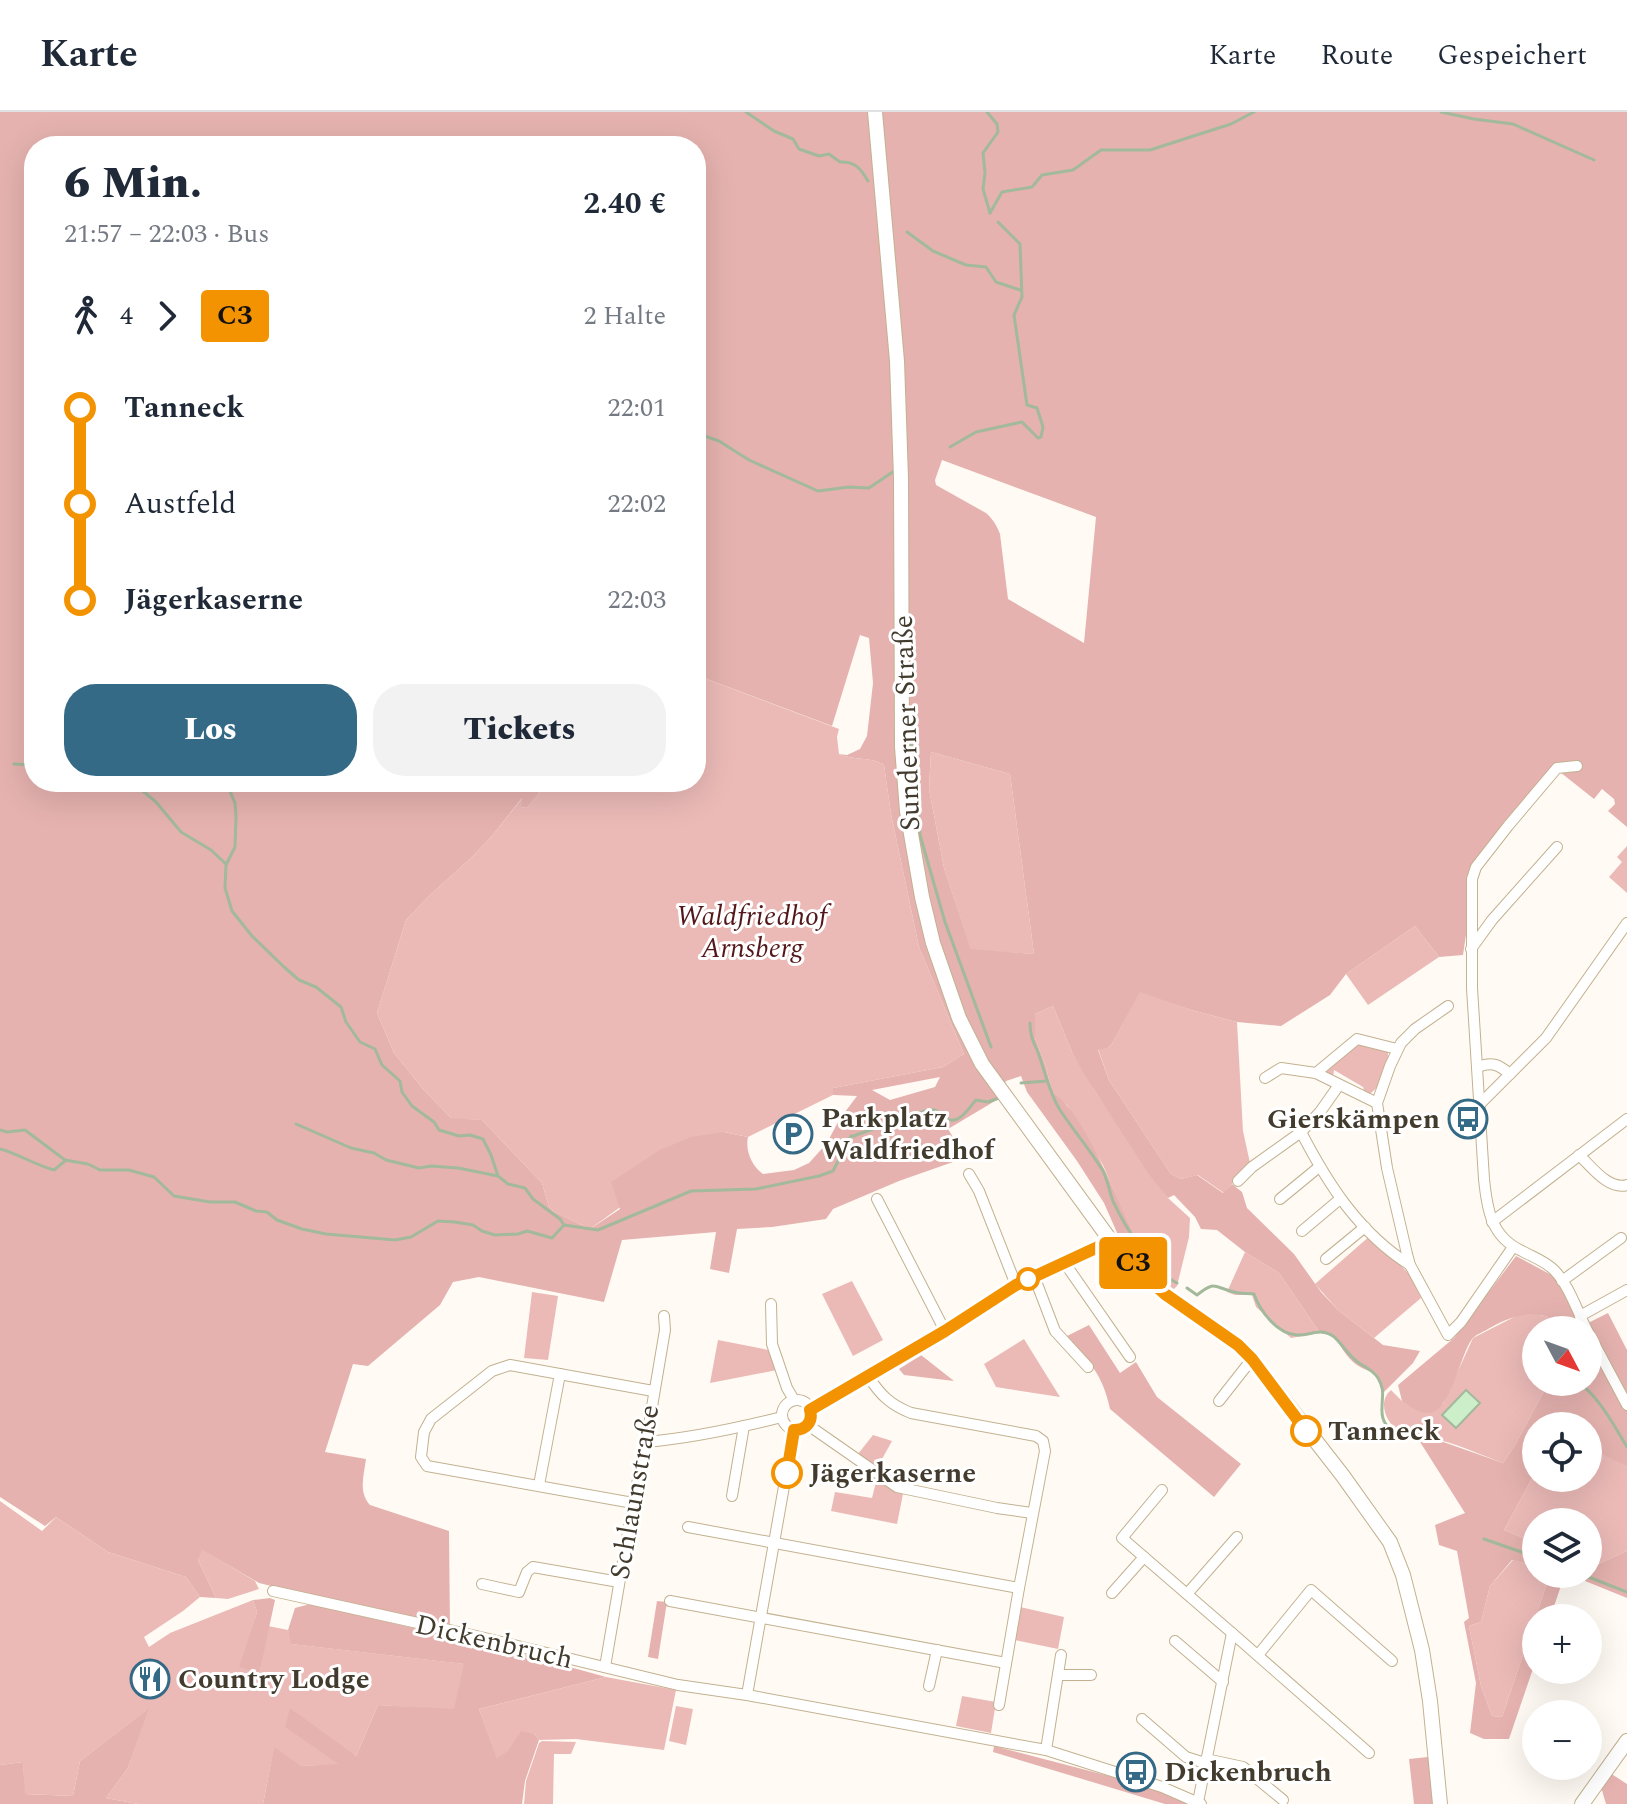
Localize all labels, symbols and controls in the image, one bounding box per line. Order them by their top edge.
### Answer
text: Karte [40,26,138,84]
text: Karte [1209,34,1276,77]
text: Route [1320,34,1393,77]
text: Gespeichert [1437,34,1587,77]
text: 6 Min. [64,150,202,217]
text: 2.40 € [583,181,666,227]
text: 21:57 – 22:03 · Bus [64,214,269,254]
icon: walk [64,294,108,338]
icon: forward [145,294,189,338]
text: C3 [217,294,253,337]
text: 4 [120,296,133,336]
text: 2 Halte [583,296,666,336]
text: Tanneck [124,385,244,431]
text: 22:01 [607,388,666,428]
text: Austfeld [124,481,236,527]
text: 22:02 [607,484,666,524]
text: Jägerkaserne [124,577,303,623]
text: 22:03 [607,580,666,620]
street label: Sunderner Straße [882,614,932,832]
button: Los [64,684,357,776]
button: Tickets [373,684,666,776]
park label: Waldfriedhof Arnsberg [676,895,832,970]
place label: Parkplatz Waldfriedhof [821,1097,996,1172]
place label: Gierskämpen [1267,1098,1440,1141]
bus stop icon: Gierskämpen [1447,1098,1489,1140]
parking icon: Parkplatz Waldfriedhof [772,1113,814,1155]
line badge: C3 [1097,1237,1169,1289]
text: C3 [1115,1241,1151,1284]
unlabelled marker [1017,1268,1039,1290]
north arrow [1522,1316,1602,1396]
map controls [1522,1316,1602,1780]
street label: Schlaunstraße [598,1401,672,1583]
place label: Tanneck [1328,1410,1440,1453]
button: locate [1522,1412,1602,1492]
marker: Tanneck [1291,1416,1321,1446]
place label: Jägerkaserne [809,1452,976,1495]
marker: Jägerkaserne [772,1458,802,1488]
button: layers [1522,1508,1602,1588]
street label: Dickenbruch [411,1603,577,1681]
button: + [1522,1604,1602,1684]
restaurant icon: Country Lodge [129,1658,171,1700]
place label: Country Lodge [178,1658,370,1701]
button: − [1522,1700,1602,1780]
bus stop icon: Dickenbruch [1115,1751,1157,1793]
place label: Dickenbruch [1164,1751,1332,1794]

